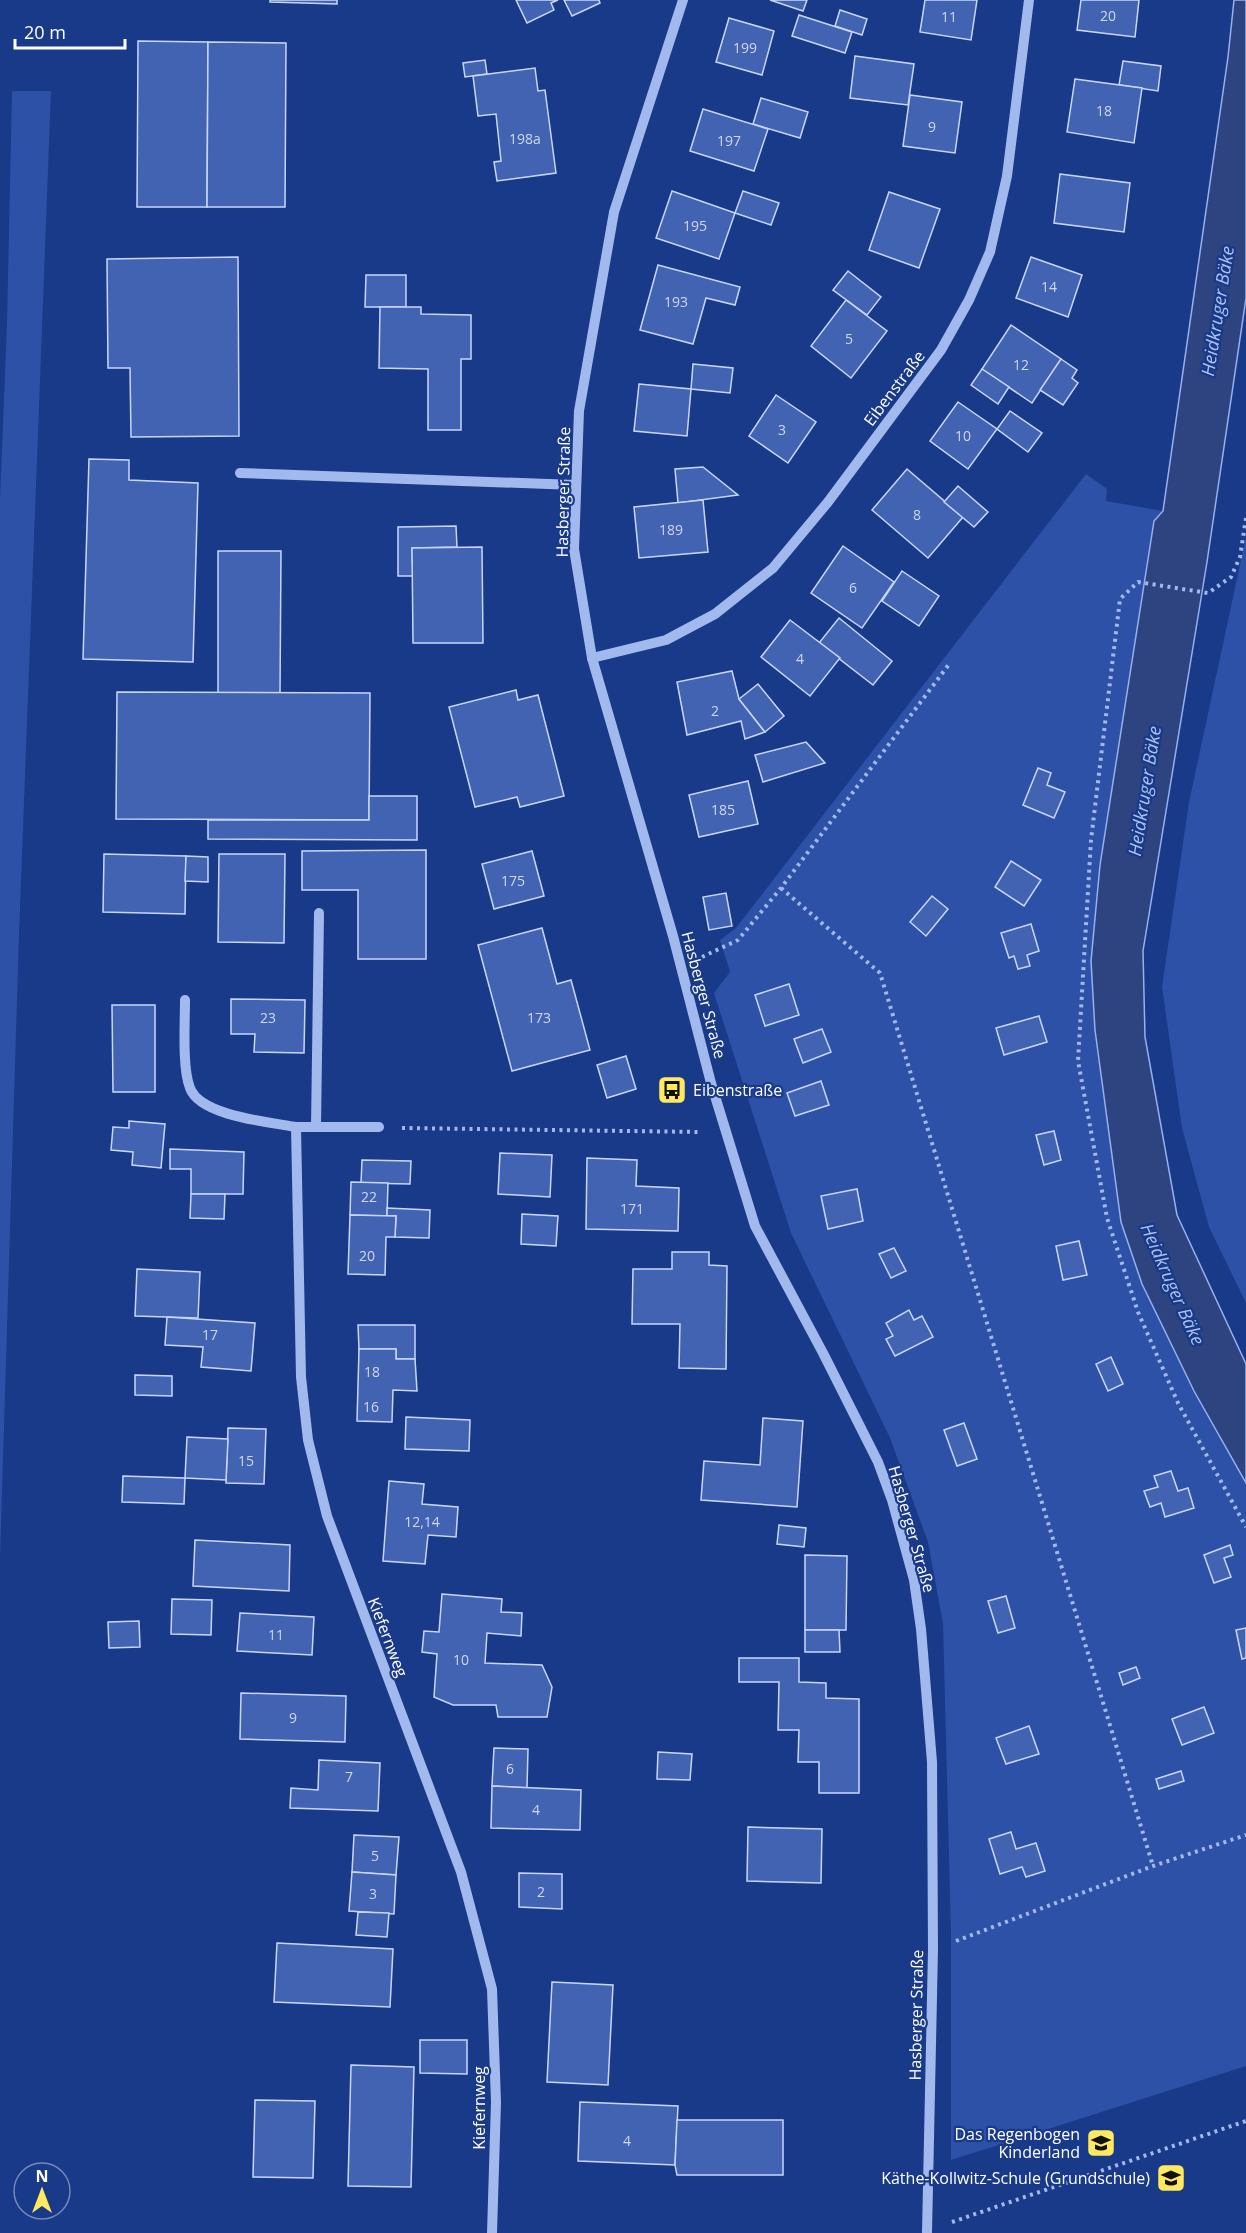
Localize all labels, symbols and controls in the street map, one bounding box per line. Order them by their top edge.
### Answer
house number: 20 [1100,6,1116,25]
house number: 11 [941,7,957,26]
scale bar [15,12,124,50]
text: 20 m [24,20,66,44]
house number: 199 [733,38,757,57]
house number: 18 [1096,101,1112,120]
house number: 9 [928,117,936,136]
house number: 198a [509,129,541,148]
house number: 197 [717,131,741,150]
house number: 195 [683,216,707,235]
water label: Heidkruger Bäke [1195,244,1239,378]
house number: 14 [1041,277,1057,296]
house number: 193 [664,292,688,311]
house number: 5 [845,329,853,348]
street label: Eibenstraße [858,346,930,430]
house number: 12 [1013,355,1029,374]
house number: 3 [778,420,786,439]
street label: Hasberger Straße [551,426,575,558]
house number: 10 [955,426,971,445]
house number: 8 [913,505,921,524]
house number: 189 [659,520,683,539]
house number: 6 [849,578,857,597]
house number: 4 [796,649,804,668]
house number: 2 [711,701,719,720]
water label: Heidkruger Bäke [1122,724,1166,858]
house number: 185 [711,800,735,819]
house number: 175 [501,871,525,890]
street label: Hasberger Straße [676,929,732,1061]
house number: 23 [260,1008,276,1027]
house number: 173 [527,1008,551,1027]
bus stop icon: Eibenstraße [656,1074,688,1106]
place label: Eibenstraße [693,1079,782,1101]
house number: 22 [361,1187,377,1206]
house number: 171 [620,1199,644,1218]
water label: Heidkruger Bäke [1135,1219,1211,1349]
house number: 20 [359,1246,375,1265]
house number: 17 [202,1325,218,1344]
house number: 18 [364,1362,380,1381]
house number: 16 [363,1397,379,1416]
house number: 15 [238,1451,254,1470]
street label: Hasberger Straße [883,1463,941,1595]
house number: 12,14 [404,1512,440,1531]
street label: Kiefernweg [363,1594,413,1680]
house number: 11 [268,1625,284,1644]
house number: 10 [453,1650,469,1669]
house number: 9 [289,1708,297,1727]
house number: 6 [506,1759,514,1778]
house number: 7 [345,1767,353,1786]
house number: 4 [532,1800,540,1819]
house number: 5 [371,1846,379,1865]
house number: 2 [537,1882,545,1901]
house number: 3 [369,1884,377,1903]
street label: Hasberger Straße [904,1949,928,2081]
street label: Kiefernweg [468,2066,490,2150]
place label: Das Regenbogen Kinderland [954,2123,1080,2163]
school or university icon: Das Regenbogen Kinderland [1085,2127,1117,2159]
house number: 4 [623,2131,631,2150]
north arrow [12,2161,72,2221]
school or university icon: Käthe-Kollwitz-Schule (Grundschule) [1155,2162,1187,2194]
text: N [35,2165,49,2187]
place label: Käthe-Kollwitz-Schule (Grundschule) [881,2167,1150,2189]

